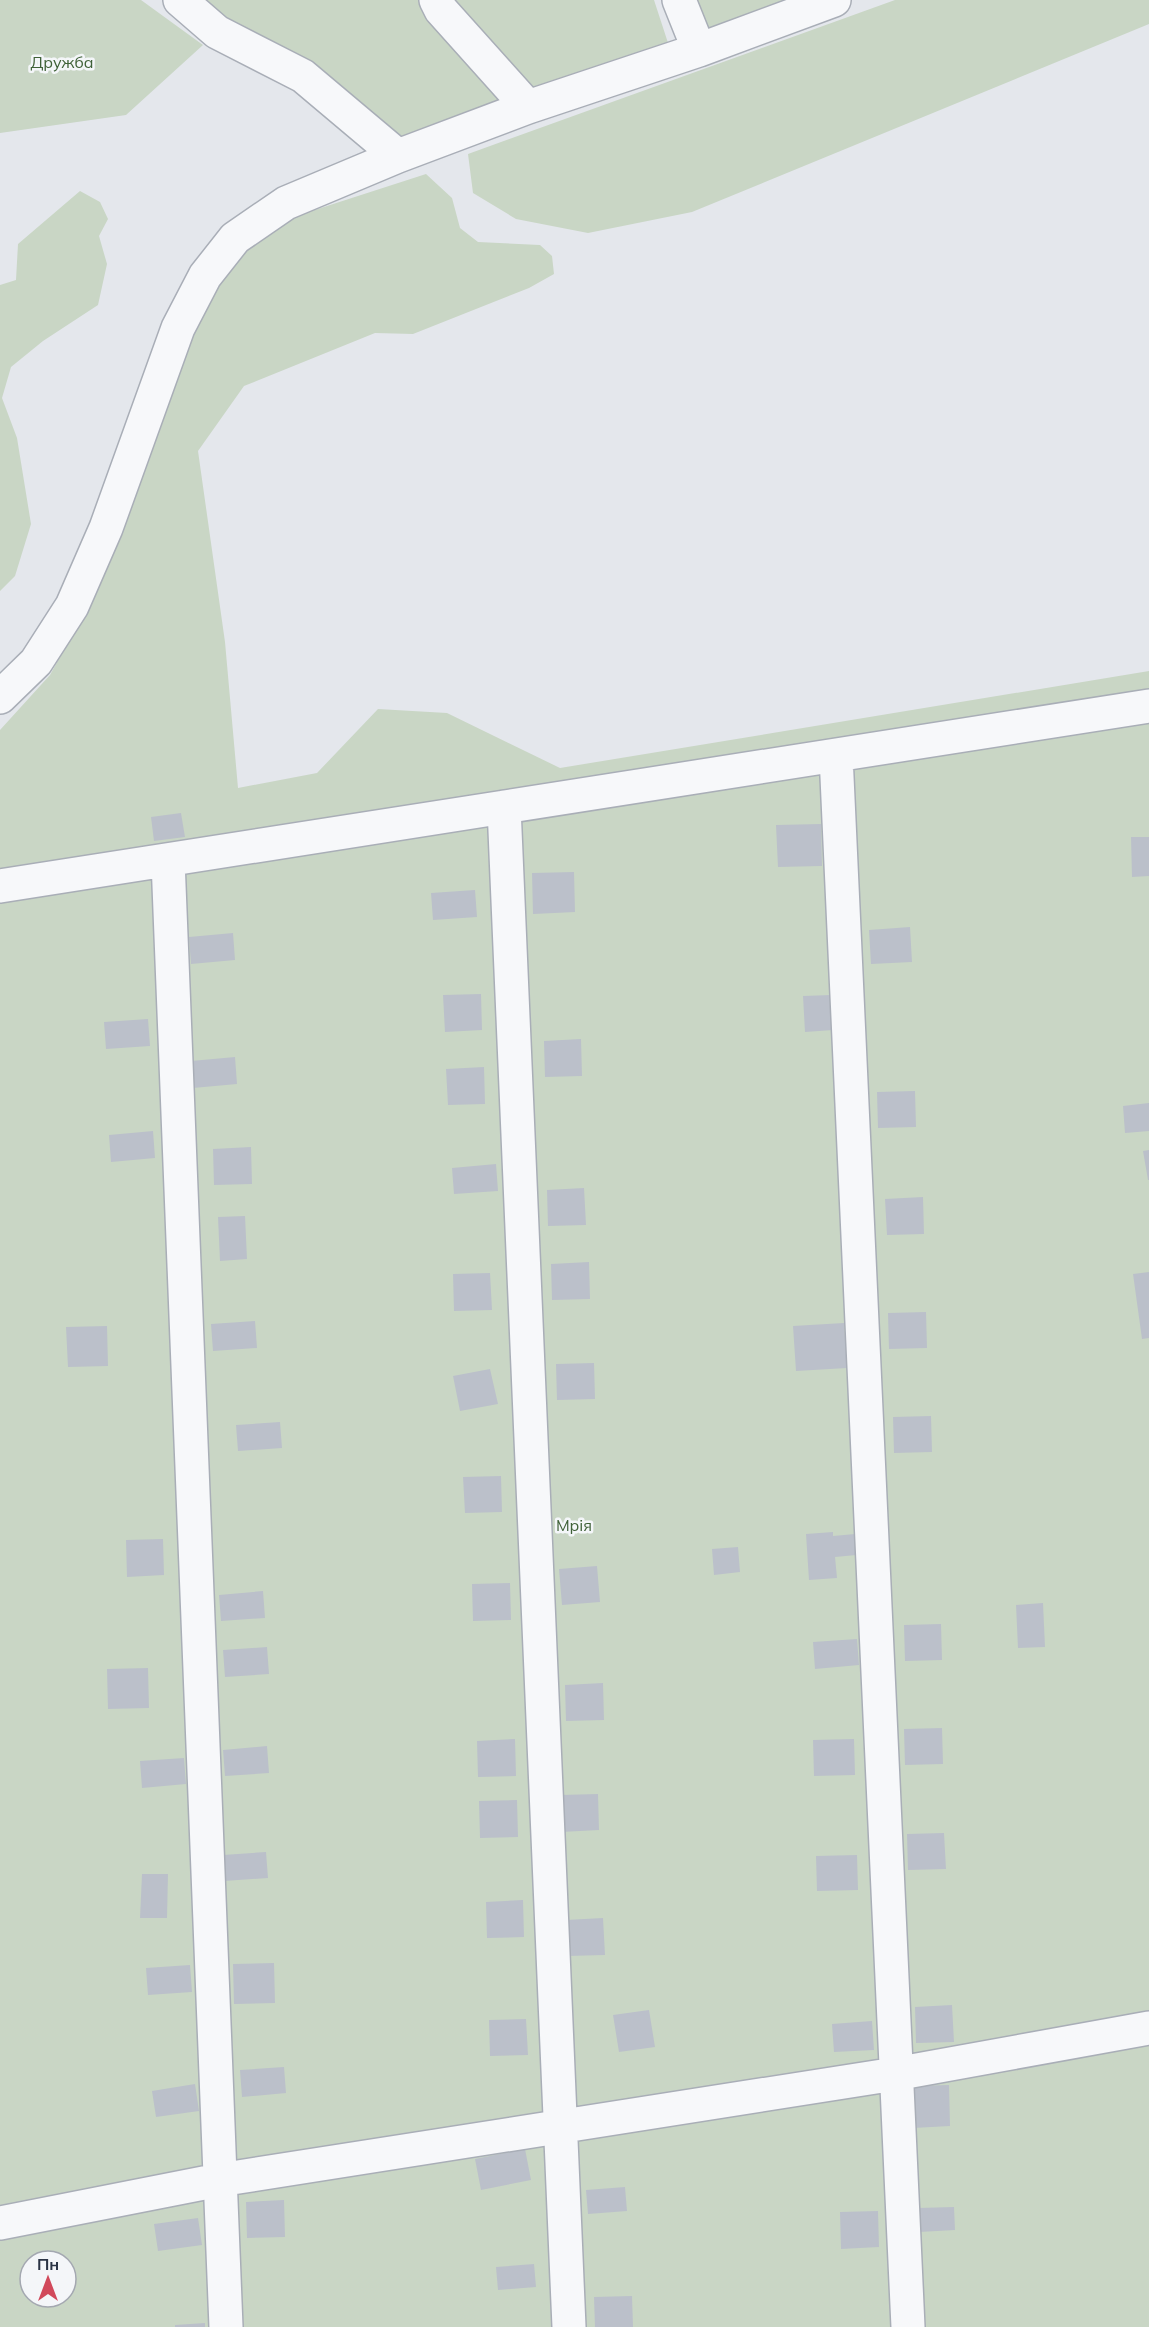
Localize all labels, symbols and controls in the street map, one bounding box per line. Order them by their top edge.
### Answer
park label: Дружба [30,52,94,72]
park label: Мрія [556,1515,592,1535]
north arrow [18,2249,78,2309]
text: Пн [37,2254,59,2274]

